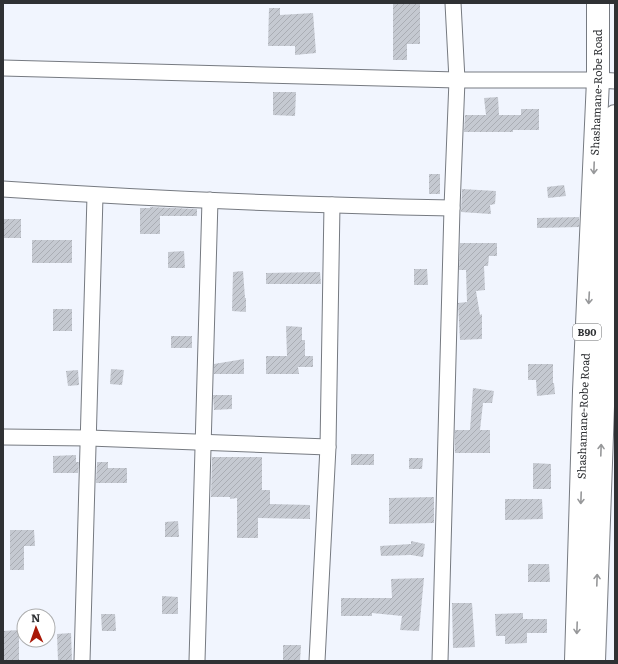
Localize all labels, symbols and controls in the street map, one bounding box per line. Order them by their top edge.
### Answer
street label: Shashamane-Robe Road [586,29,605,156]
one-way arrow [590,161,598,174]
one-way arrow [585,291,592,304]
road number: B90 [573,324,601,340]
street label: Shashamane-Robe Road [572,352,593,479]
one-way arrow [598,444,605,457]
one-way arrow [577,491,585,504]
one-way arrow [593,574,601,587]
north arrow [16,608,56,648]
text: N [31,609,41,625]
one-way arrow [574,621,581,634]

